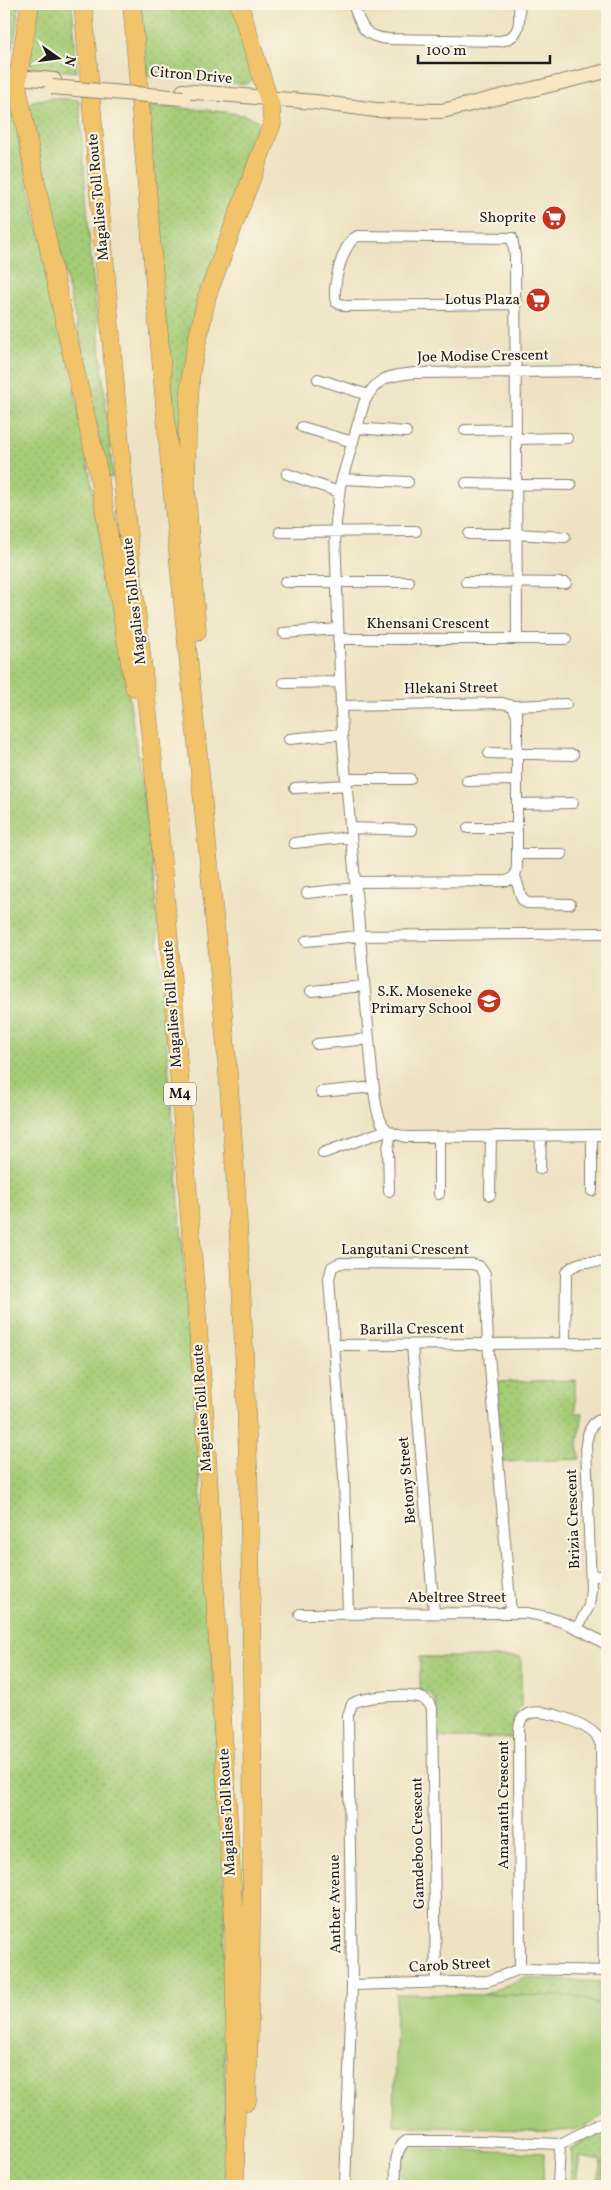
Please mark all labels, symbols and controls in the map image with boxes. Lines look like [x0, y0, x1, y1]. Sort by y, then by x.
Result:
north arrow [32, 32, 82, 82]
scale bar [418, 32, 551, 64]
text: 100 m [426, 41, 466, 62]
text: N [59, 54, 80, 68]
street label: Citron Drive [149, 62, 233, 90]
street label: Magalies Toll Route [83, 132, 115, 262]
supermarket icon: Shoprite [541, 205, 567, 231]
place label: Shoprite [479, 208, 536, 229]
supermarket icon: Lotus Plaza [525, 287, 551, 313]
place label: Lotus Plaza [445, 290, 520, 311]
street label: Joe Modise Crescent [417, 345, 549, 369]
street label: Magalies Toll Route [118, 536, 152, 666]
street label: Khensani Crescent [366, 614, 490, 635]
street label: Hlekani Street [404, 678, 498, 700]
street label: Magalies Toll Route [158, 940, 188, 1068]
place label: S.K. Moseneke Primary School [371, 982, 472, 1020]
school or university icon: S.K. Moseneke Primary School [476, 988, 502, 1014]
road number: M4 [164, 1082, 196, 1106]
street label: Langutani Crescent [341, 1240, 469, 1261]
street label: Barilla Crescent [359, 1319, 465, 1341]
street label: Magalies Toll Route [188, 1344, 218, 1472]
street label: Betony Street [394, 1435, 422, 1525]
street label: Brizia Crescent [562, 1469, 586, 1569]
street label: Abeltree Street [408, 1588, 506, 1609]
street label: Amaranth Crescent [494, 1741, 515, 1869]
street label: Magalies Toll Route [214, 1748, 242, 1876]
street label: Gamdeboo Crescent [407, 1777, 431, 1909]
street label: Anther Avenue [325, 1854, 347, 1954]
street label: Carob Street [409, 1953, 491, 1979]

